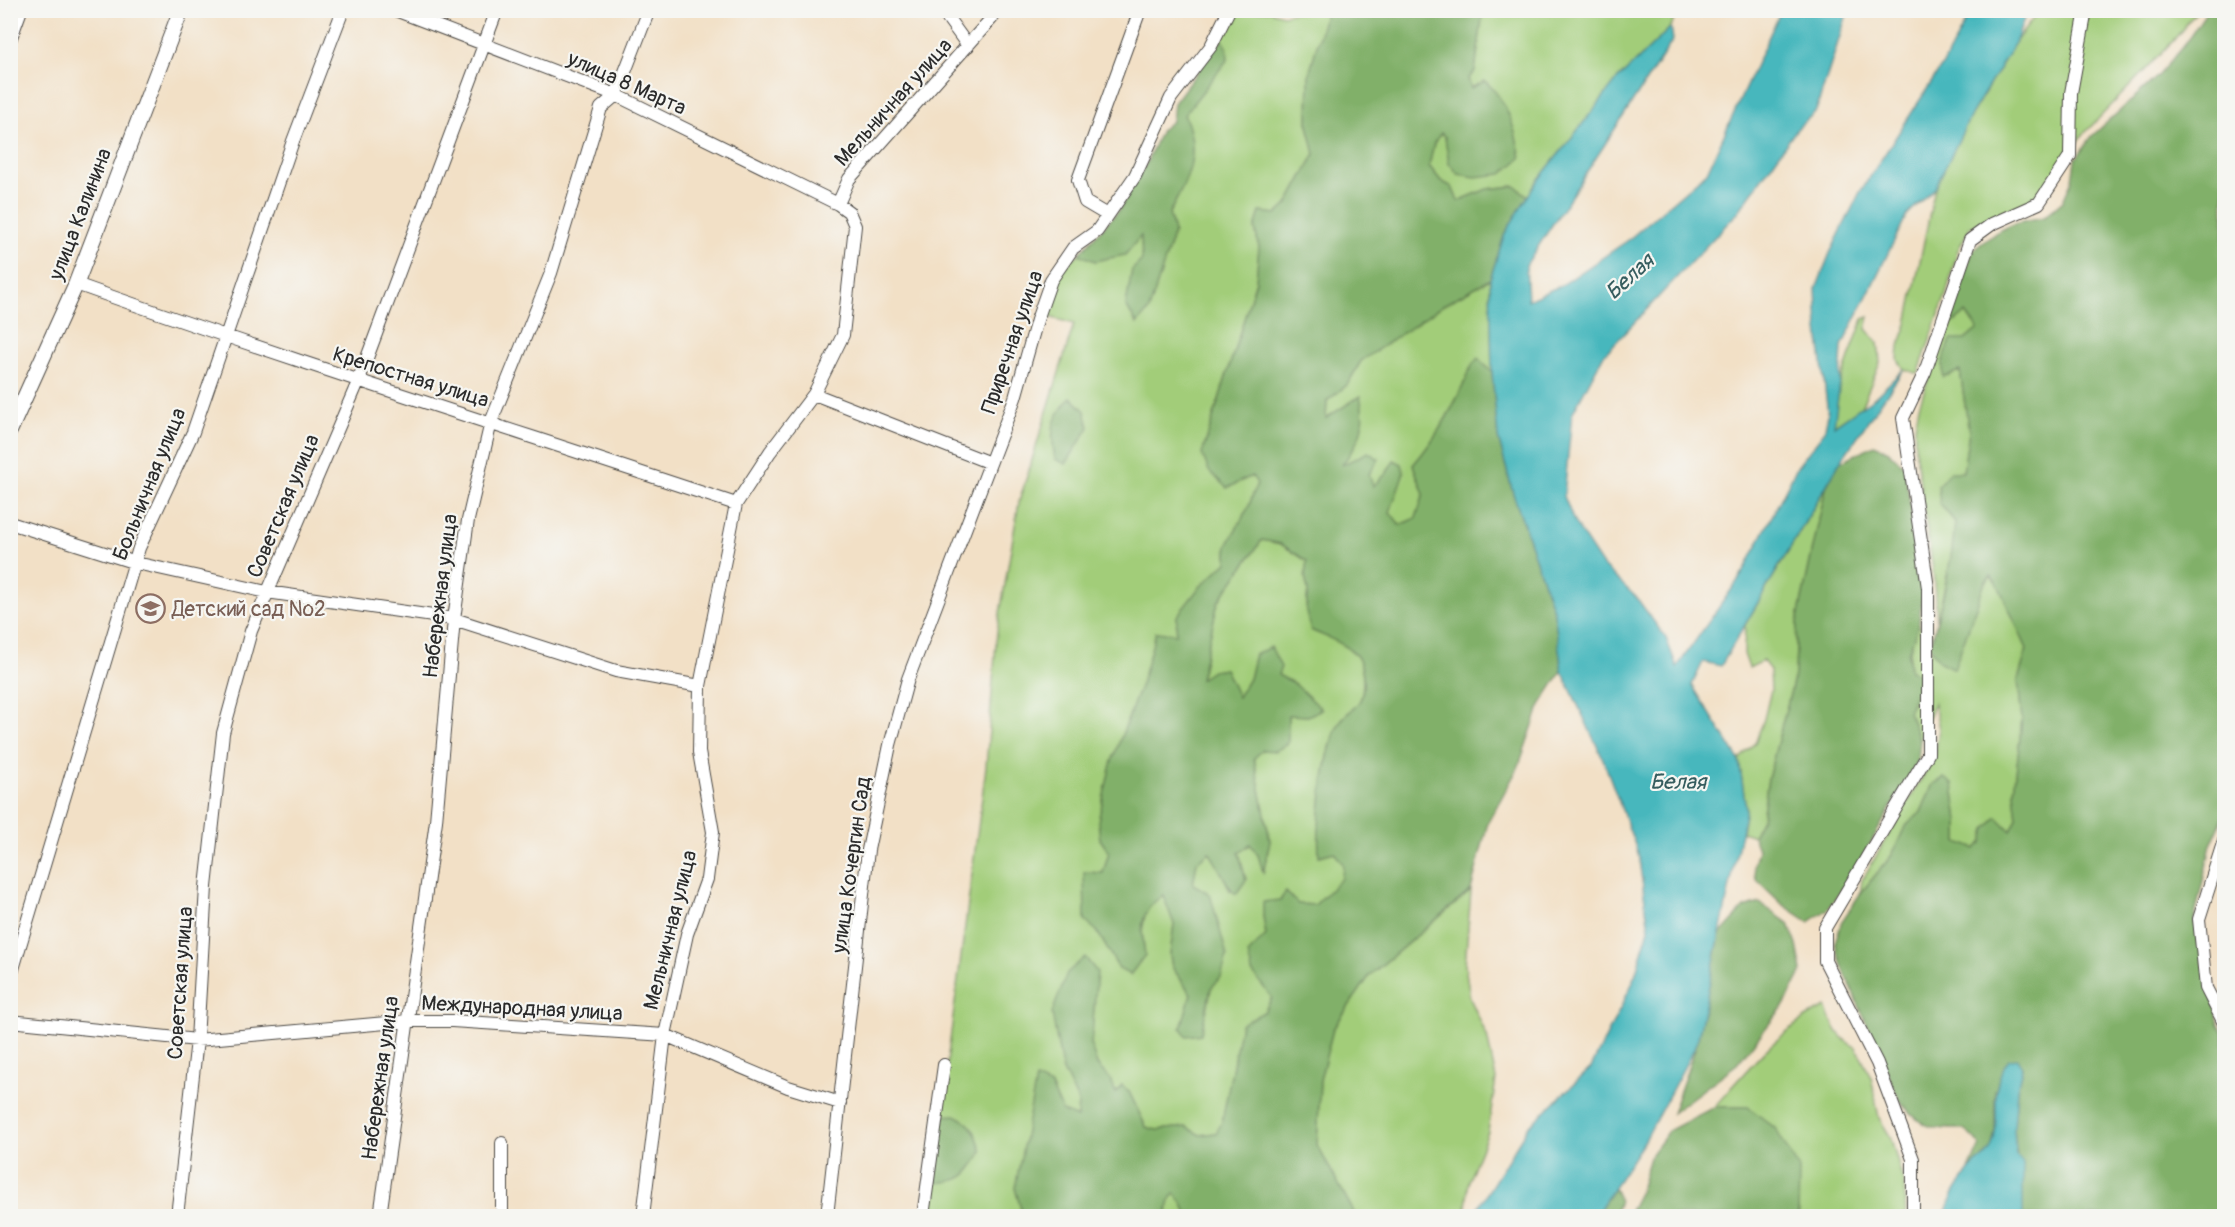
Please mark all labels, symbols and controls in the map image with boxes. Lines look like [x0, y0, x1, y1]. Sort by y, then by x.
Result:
street label: Мельничная улица [829, 33, 958, 172]
street label: улица 8 Марта [562, 45, 690, 122]
street label: улица Калинина [43, 144, 118, 285]
water label: Белая [1599, 246, 1662, 306]
street label: Приречная улица [975, 267, 1050, 417]
street label: Крепостная улица [329, 341, 492, 414]
street label: Больничная улица [107, 404, 192, 564]
street label: Советская улица [241, 430, 326, 582]
street label: Набережная улица [417, 512, 464, 680]
school or university icon: Детский сад №2 [135, 593, 167, 625]
place label: Детский сад №2 [171, 596, 326, 623]
water label: Белая [1650, 768, 1709, 796]
street label: улица Кочергин Сад [826, 775, 877, 956]
street label: Мельничная улица [638, 847, 703, 1013]
street label: Советская улица [162, 906, 199, 1061]
street label: Международная улица [421, 990, 623, 1027]
street label: Набережная улица [356, 994, 405, 1162]

